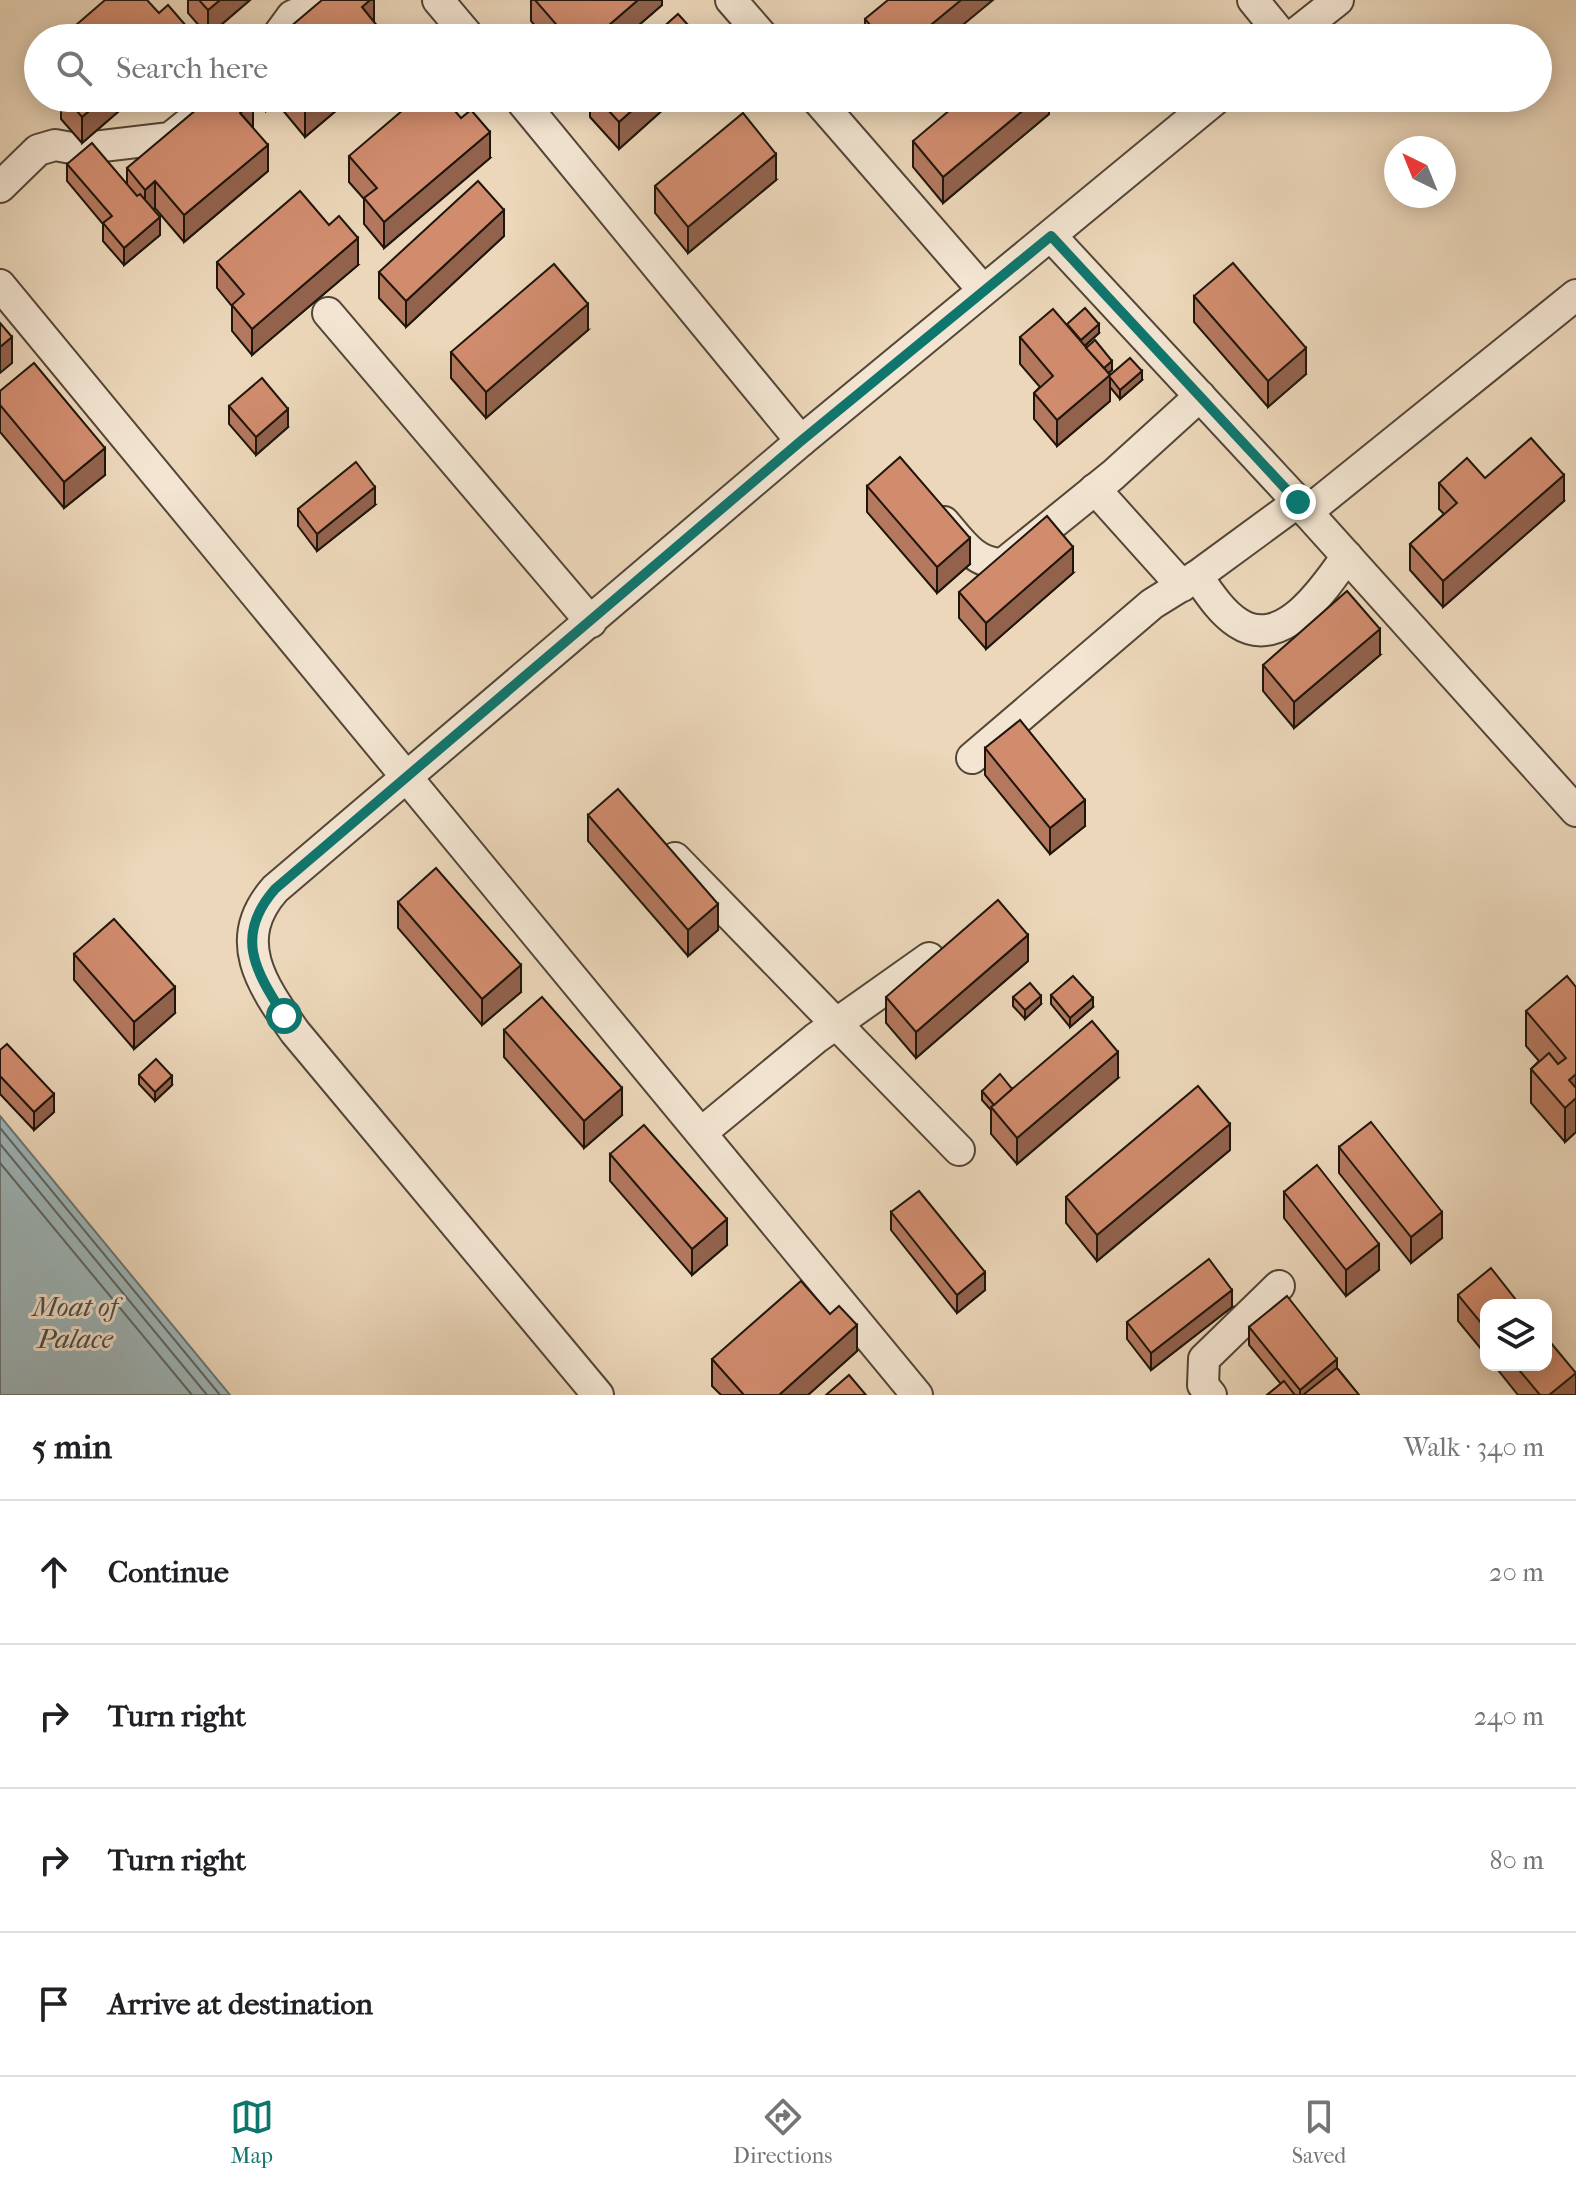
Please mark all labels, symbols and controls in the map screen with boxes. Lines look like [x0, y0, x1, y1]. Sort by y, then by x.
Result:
search box [24, 24, 1552, 112]
icon: search [52, 46, 96, 90]
text: Search here [116, 51, 268, 86]
north arrow [1384, 136, 1456, 208]
route end [1280, 484, 1316, 520]
route start [266, 998, 302, 1034]
water label: Moat of Palace [31, 1290, 123, 1355]
map controls [1480, 1299, 1552, 1371]
button: layers [1480, 1299, 1552, 1371]
text: 5 min [32, 1427, 112, 1467]
text: Walk · 340 m [1404, 1432, 1544, 1463]
icon: ahead [32, 1550, 76, 1594]
text: Continue [108, 1555, 229, 1590]
text: 20 m [1489, 1557, 1544, 1588]
icon: right [32, 1694, 76, 1738]
text: Turn right [108, 1699, 246, 1734]
text: 240 m [1474, 1701, 1544, 1732]
icon: right [32, 1838, 76, 1882]
text: Turn right [108, 1843, 246, 1878]
text: 80 m [1489, 1845, 1544, 1876]
icon: arrive [32, 1982, 76, 2026]
text: Arrive at destination [108, 1987, 373, 2022]
tab: Map [230, 2095, 274, 2169]
tab: Directions [733, 2095, 832, 2169]
tab: Saved [1292, 2095, 1346, 2169]

